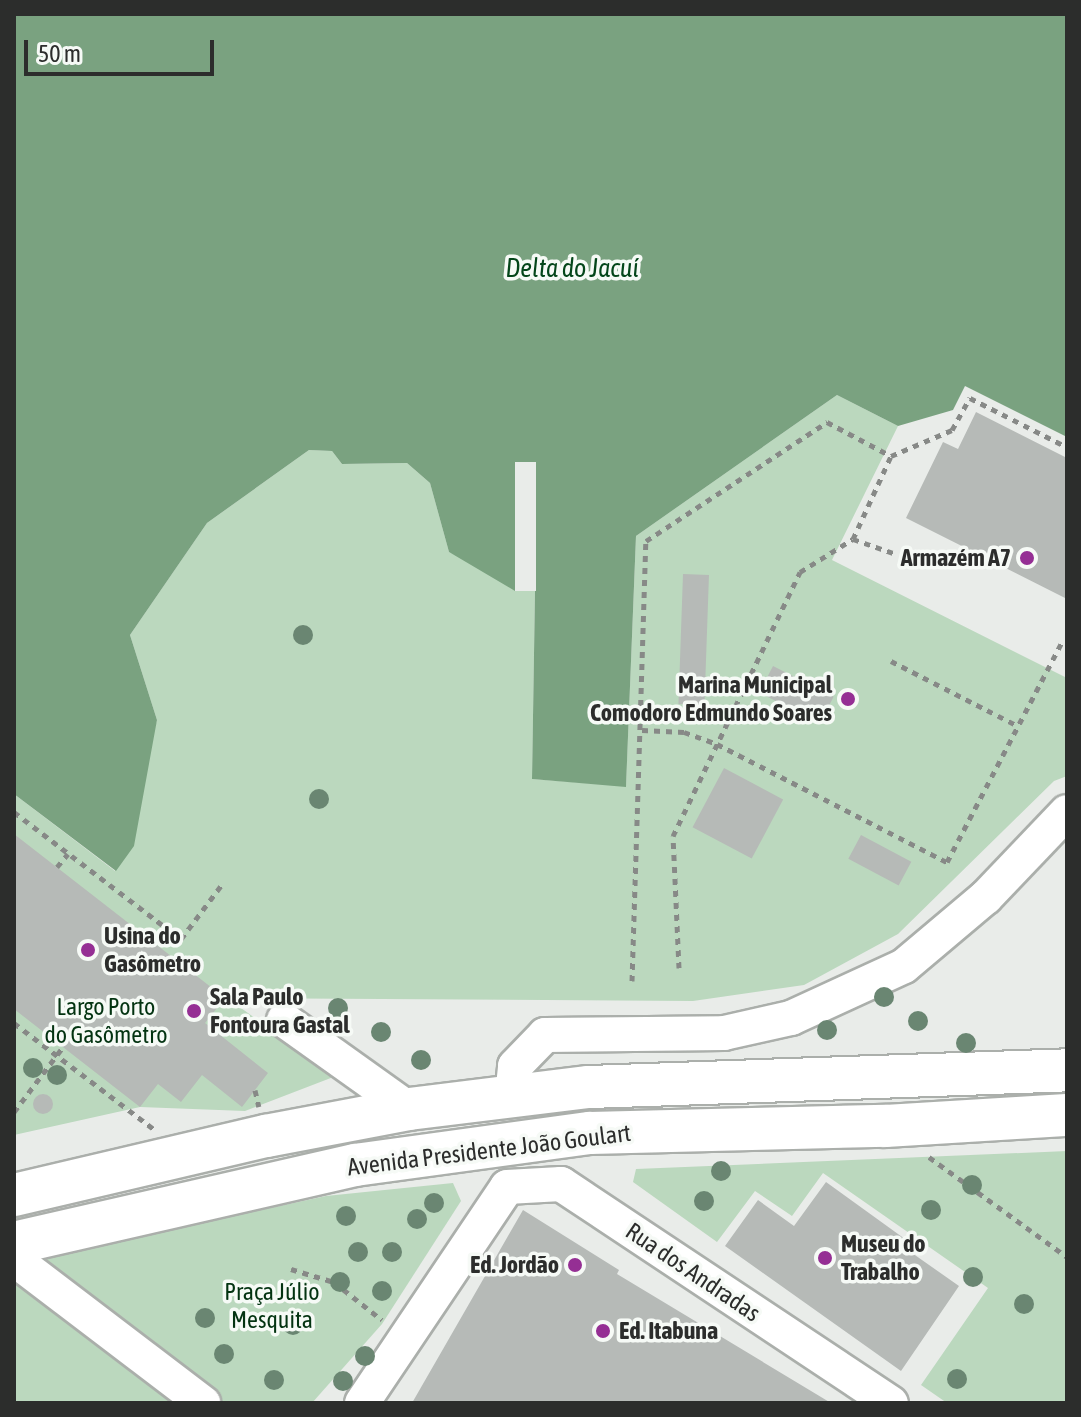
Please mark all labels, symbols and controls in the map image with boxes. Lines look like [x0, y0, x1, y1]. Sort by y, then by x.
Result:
scale bar [28, 24, 218, 74]
text: 50 m [38, 40, 81, 67]
water label: Delta do Jacuí [506, 253, 638, 285]
place label: Armazém A7 [901, 544, 1011, 572]
marker: Armazém A7 [1018, 549, 1036, 567]
place label: Marina Municipal Comodoro Edmundo Soares [590, 671, 832, 727]
marker: Marina Municipal Comodoro Edmundo Soares [839, 690, 857, 708]
place label: Usina do Gasômetro [104, 922, 201, 978]
marker: Usina do Gasômetro [79, 941, 97, 959]
place label: Sala Paulo Fontoura Gastal [210, 983, 349, 1039]
park label: Largo Porto do Gasômetro [44, 993, 168, 1049]
marker: Sala Paulo Fontoura Gastal [185, 1002, 203, 1020]
street label: Avenida Presidente João Goulart [346, 1118, 632, 1182]
street label: Rua dos Andradas [620, 1216, 766, 1328]
place label: Museu do Trabalho [841, 1230, 926, 1286]
marker: Museu do Trabalho [816, 1249, 834, 1267]
place label: Ed. Jordão [470, 1251, 559, 1279]
marker: Ed. Jordão [566, 1256, 584, 1274]
park label: Praça Júlio Mesquita [224, 1278, 320, 1334]
place label: Ed. Itabuna [619, 1317, 718, 1345]
marker: Ed. Itabuna [594, 1322, 612, 1340]

